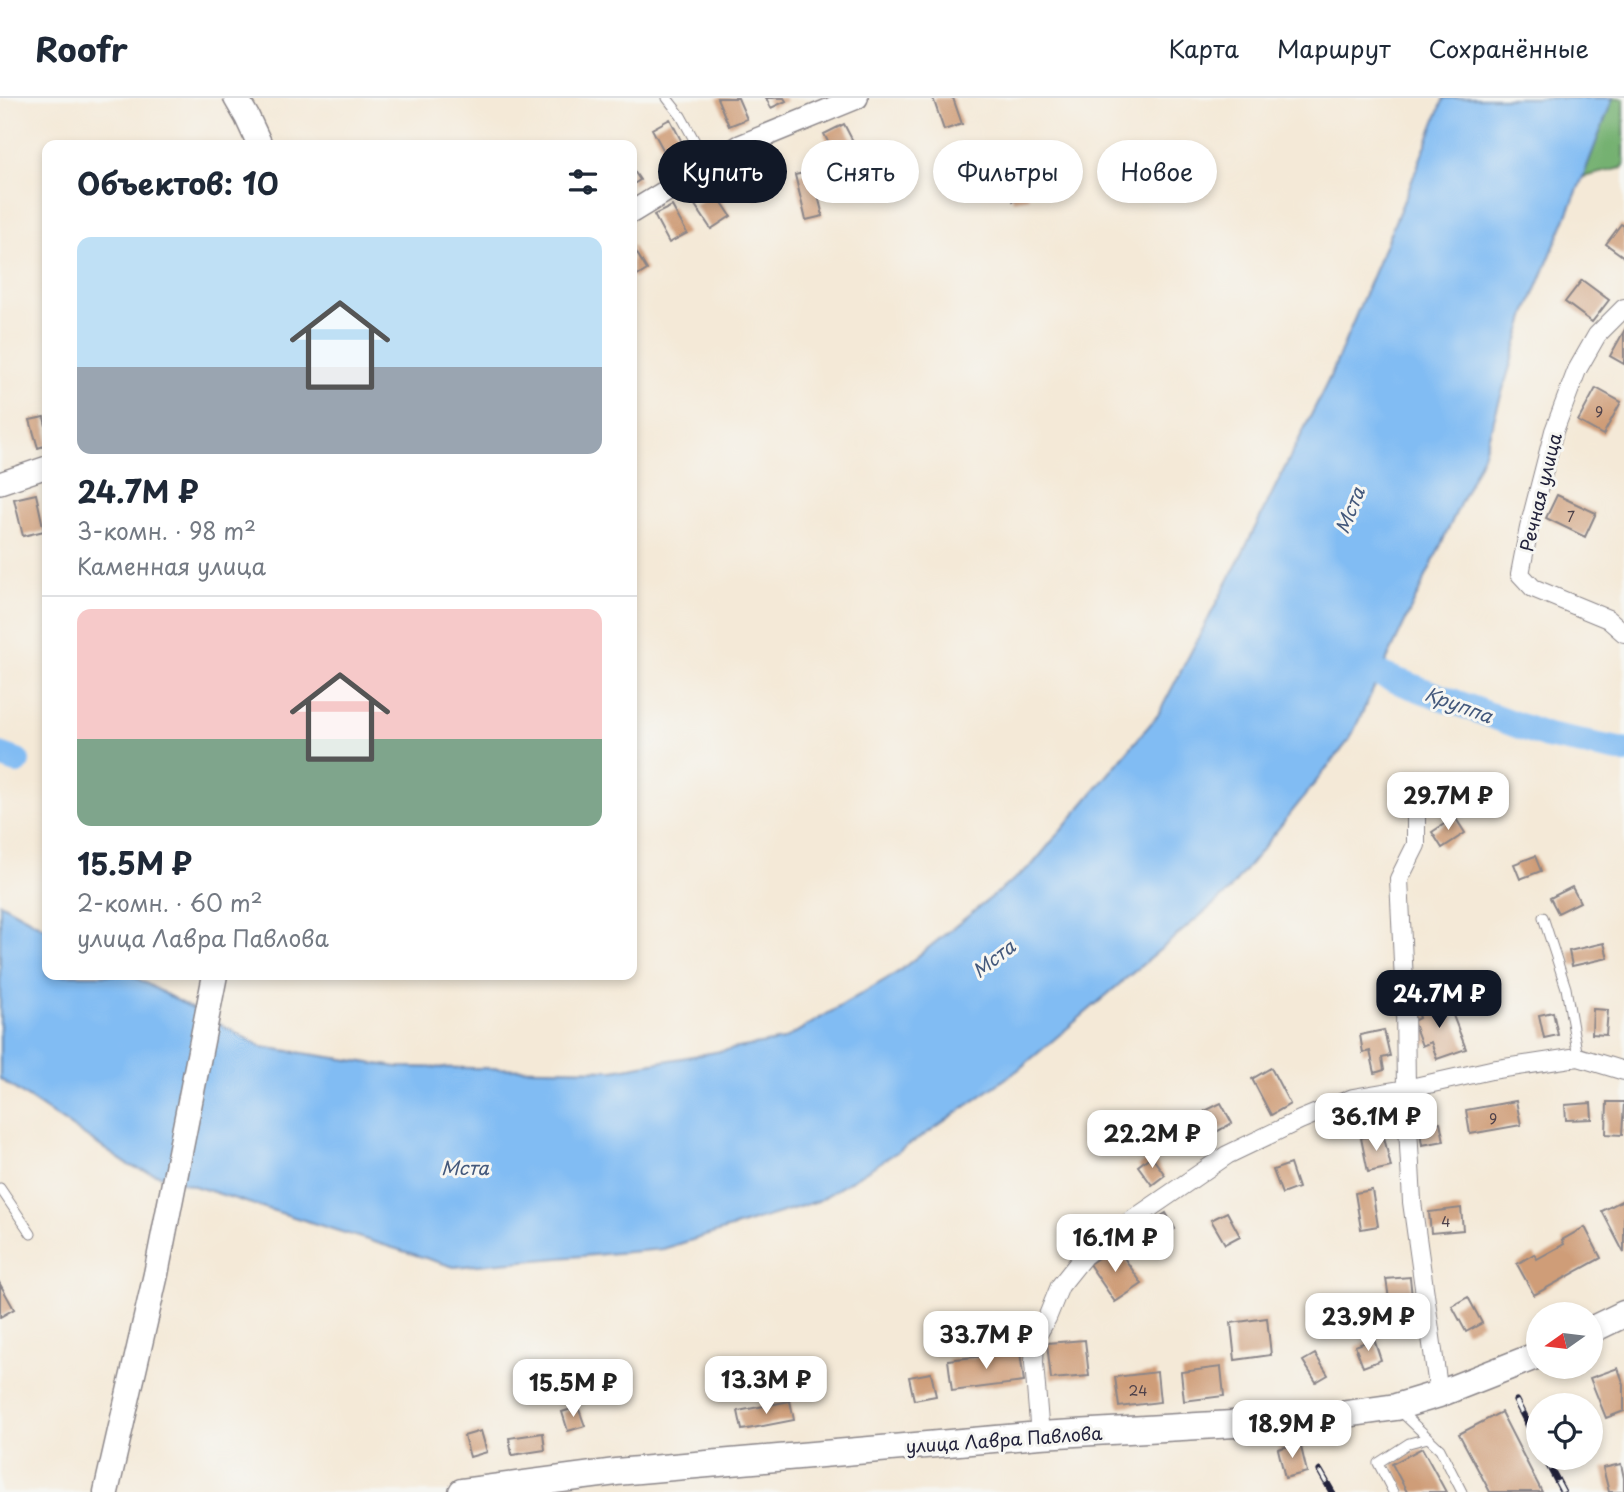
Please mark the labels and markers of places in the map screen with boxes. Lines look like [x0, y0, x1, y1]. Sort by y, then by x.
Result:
pin: 29.7M ₽ [1383, 772, 1513, 832]
pin: 24.7M ₽ [1374, 970, 1504, 1030]
pin: 36.1M ₽ [1311, 1094, 1441, 1153]
pin: 22.2M ₽ [1087, 1110, 1217, 1170]
pin: 16.1M ₽ [1050, 1214, 1180, 1274]
pin: 23.9M ₽ [1303, 1294, 1433, 1353]
pin: 33.7M ₽ [921, 1312, 1051, 1371]
pin: 13.3M ₽ [701, 1356, 831, 1416]
pin: 15.5M ₽ [508, 1360, 638, 1419]
pin: 18.9M ₽ [1227, 1400, 1357, 1460]

